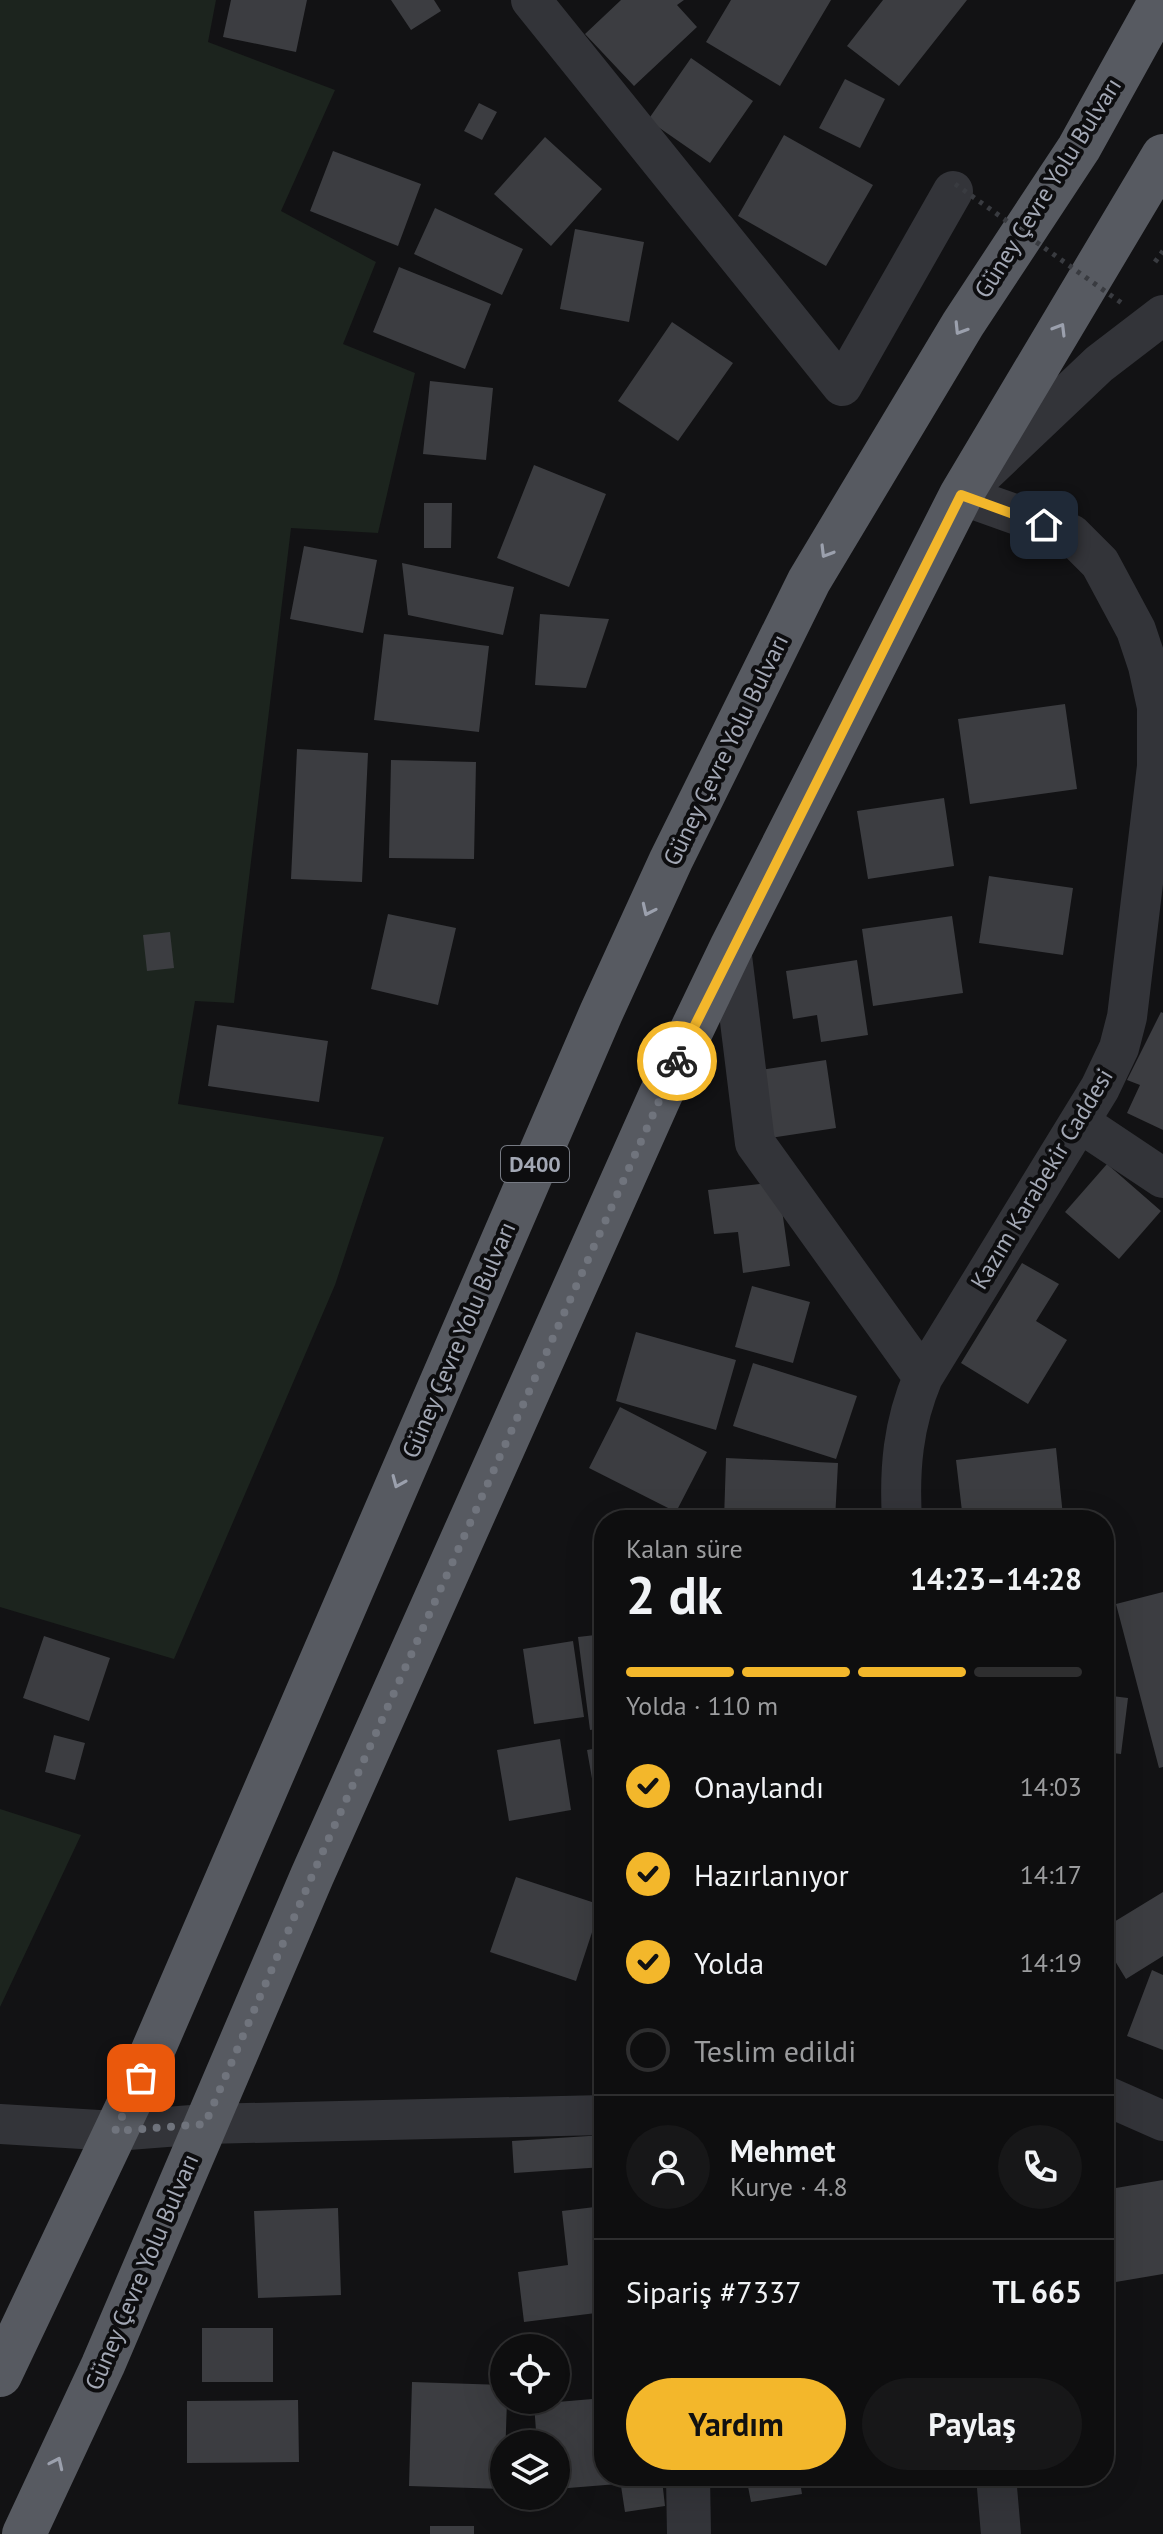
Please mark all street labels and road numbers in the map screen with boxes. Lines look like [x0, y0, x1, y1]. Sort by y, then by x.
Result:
street label: Güney Çevre Yolu Bulvarı [967, 72, 1128, 304]
street label: Güney Çevre Yolu Bulvarı [656, 629, 795, 871]
street label: Kazım Karabekir Caddesi [963, 1063, 1120, 1295]
road number: D400 [501, 1146, 569, 1182]
street label: Güney Çevre Yolu Bulvarı [395, 1217, 522, 1463]
street label: Güney Çevre Yolu Bulvarı [78, 2149, 205, 2395]

